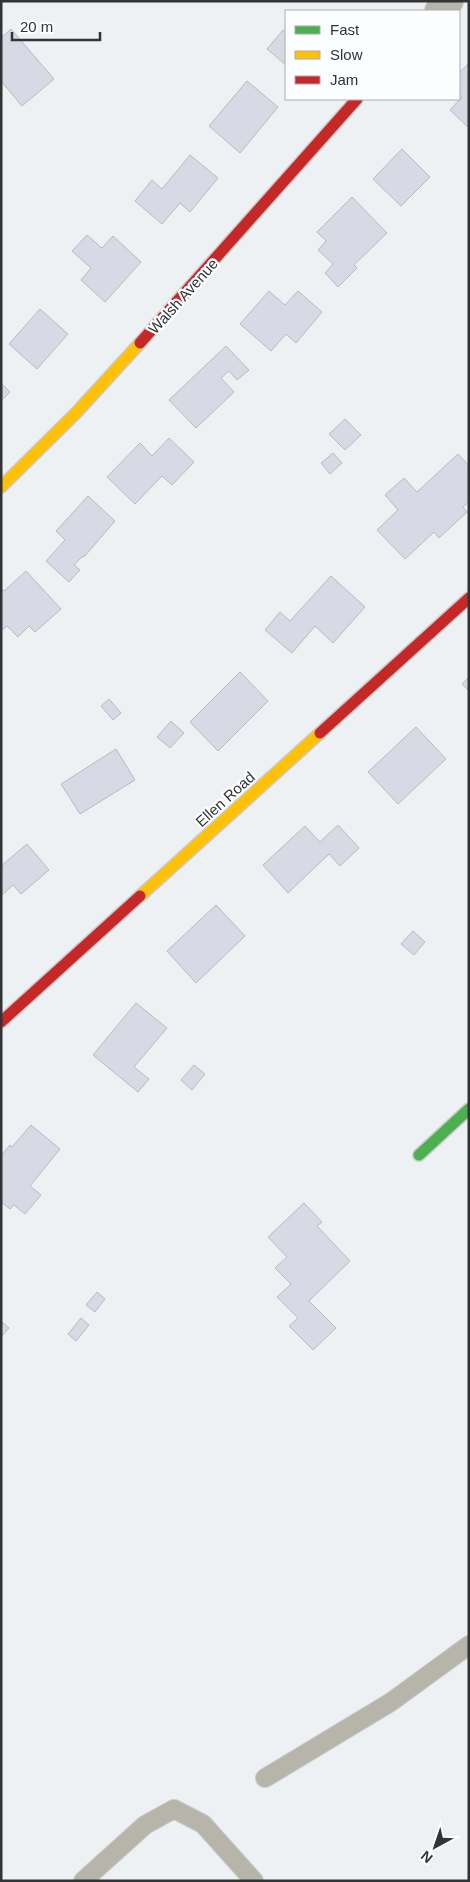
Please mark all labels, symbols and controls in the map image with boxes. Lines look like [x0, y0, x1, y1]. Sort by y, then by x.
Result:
scale bar [12, 10, 100, 42]
legend [285, 10, 460, 100]
text: 20 m [20, 18, 53, 35]
text: Fast [330, 21, 360, 38]
text: Slow [330, 46, 363, 63]
text: Jam [330, 71, 358, 88]
street label: Walsh Avenue [145, 255, 221, 337]
street label: Ellen Road [192, 768, 258, 830]
north arrow [410, 1822, 460, 1872]
text: N [418, 1848, 436, 1866]

